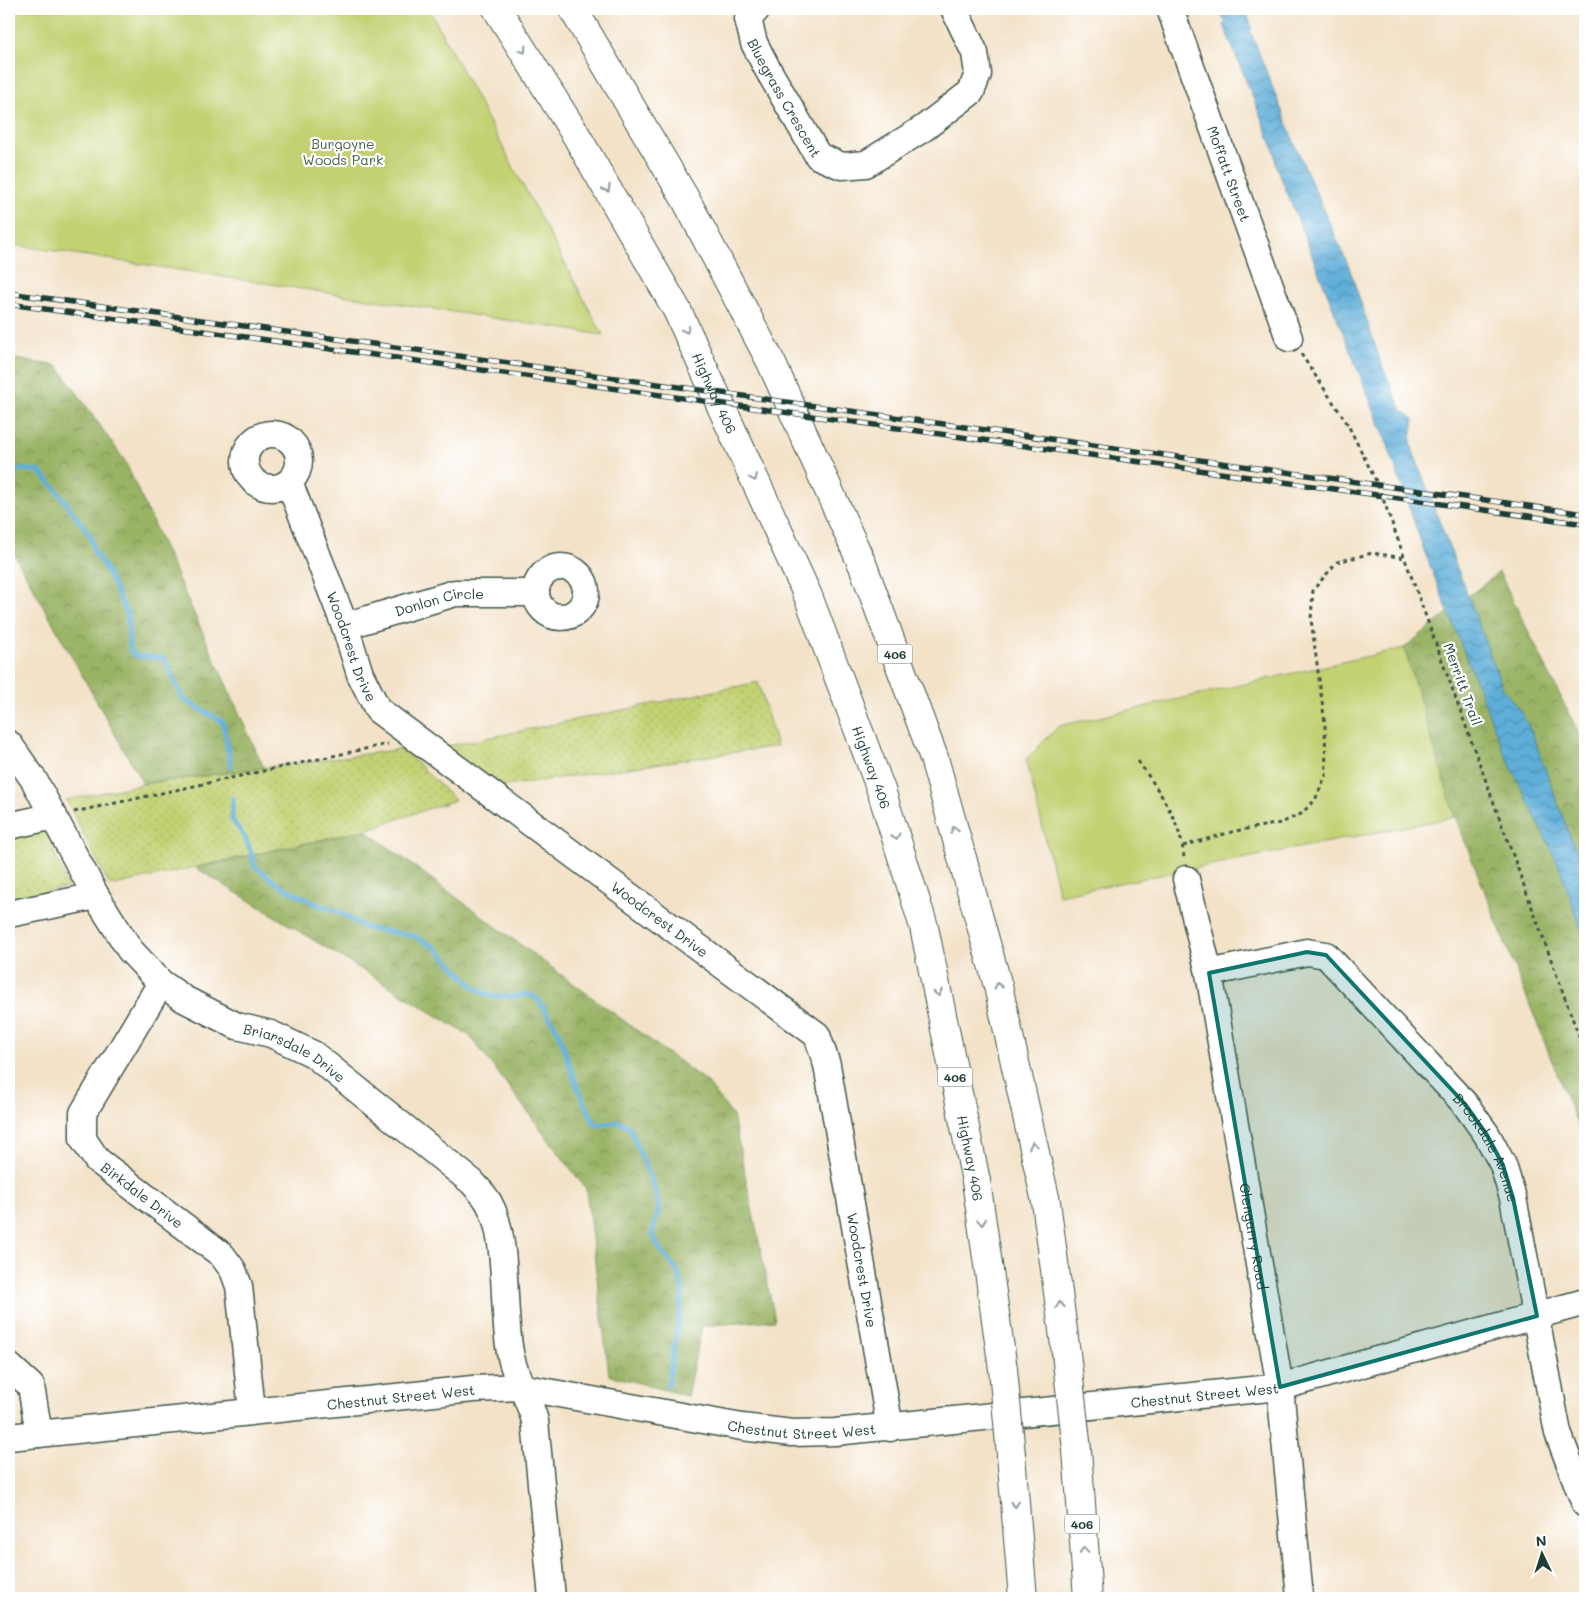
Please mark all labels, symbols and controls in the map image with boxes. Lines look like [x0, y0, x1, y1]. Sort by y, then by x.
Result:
street label: Bluegrass Crescent [744, 35, 826, 161]
one-way arrow [516, 45, 526, 54]
street label: Moffatt Street [1203, 123, 1256, 224]
park label: Burgoyne Woods Park [303, 134, 383, 169]
one-way arrow [601, 183, 611, 192]
one-way arrow [680, 325, 690, 334]
street label: Highway 406 [688, 349, 742, 436]
one-way arrow [748, 473, 758, 482]
street label: Donlon Circle [392, 583, 484, 620]
street label: Woodcrest Drive [323, 588, 382, 704]
street label: Merritt Trail [1439, 640, 1487, 728]
road number: 406 [878, 644, 912, 664]
street label: Highway 406 [848, 723, 896, 811]
one-way arrow [950, 826, 960, 835]
one-way arrow [890, 832, 900, 840]
street label: Woodcrest Drive [608, 877, 712, 961]
one-way arrow [993, 982, 1004, 991]
one-way arrow [932, 989, 942, 998]
street label: Briarsdale Drive [242, 1018, 350, 1086]
road number: 406 [938, 1068, 972, 1086]
street label: Brookdale Avenue [1450, 1088, 1523, 1204]
street label: Highway 406 [953, 1113, 988, 1202]
one-way arrow [1028, 1141, 1039, 1150]
street label: Birkdale Drive [97, 1157, 188, 1232]
street label: Glengarry Road [1236, 1182, 1273, 1291]
street label: Woodcrest Drive [843, 1211, 882, 1329]
one-way arrow [976, 1218, 987, 1226]
one-way arrow [1055, 1301, 1066, 1309]
street label: Chestnut Street West [1130, 1378, 1280, 1412]
street label: Chestnut Street West [326, 1379, 476, 1414]
street label: Chestnut Street West [726, 1415, 877, 1443]
one-way arrow [1010, 1500, 1021, 1508]
road number: 406 [1064, 1515, 1100, 1534]
north arrow [1516, 1530, 1566, 1580]
text: N [1535, 1531, 1547, 1550]
one-way arrow [1079, 1545, 1090, 1553]

